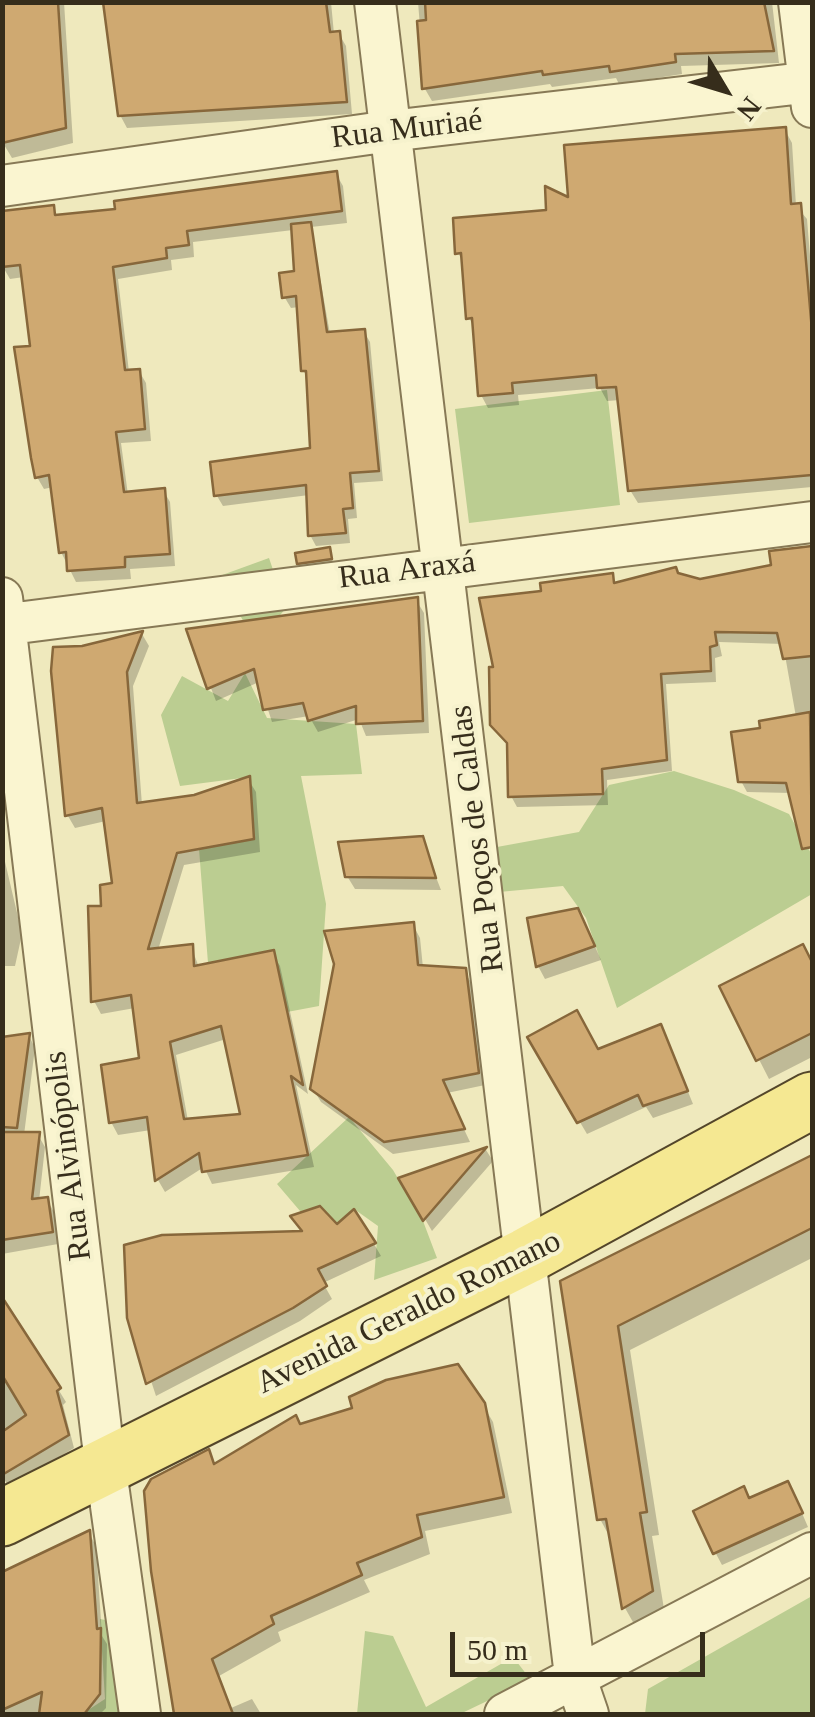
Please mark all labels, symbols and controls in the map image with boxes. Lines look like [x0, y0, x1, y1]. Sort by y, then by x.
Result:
north arrow [675, 40, 775, 140]
text: N [731, 91, 767, 126]
street label: Rua Muriaé [329, 102, 485, 158]
street label: Rua Araxá [336, 544, 478, 598]
street label: Rua Poços de Caldas [443, 703, 513, 975]
street label: Rua Alvinópolis [37, 1049, 101, 1263]
street label: Avenida Geraldo Romano [251, 1223, 567, 1403]
scale bar [455, 1612, 710, 1674]
text: 50 m [467, 1633, 528, 1666]

